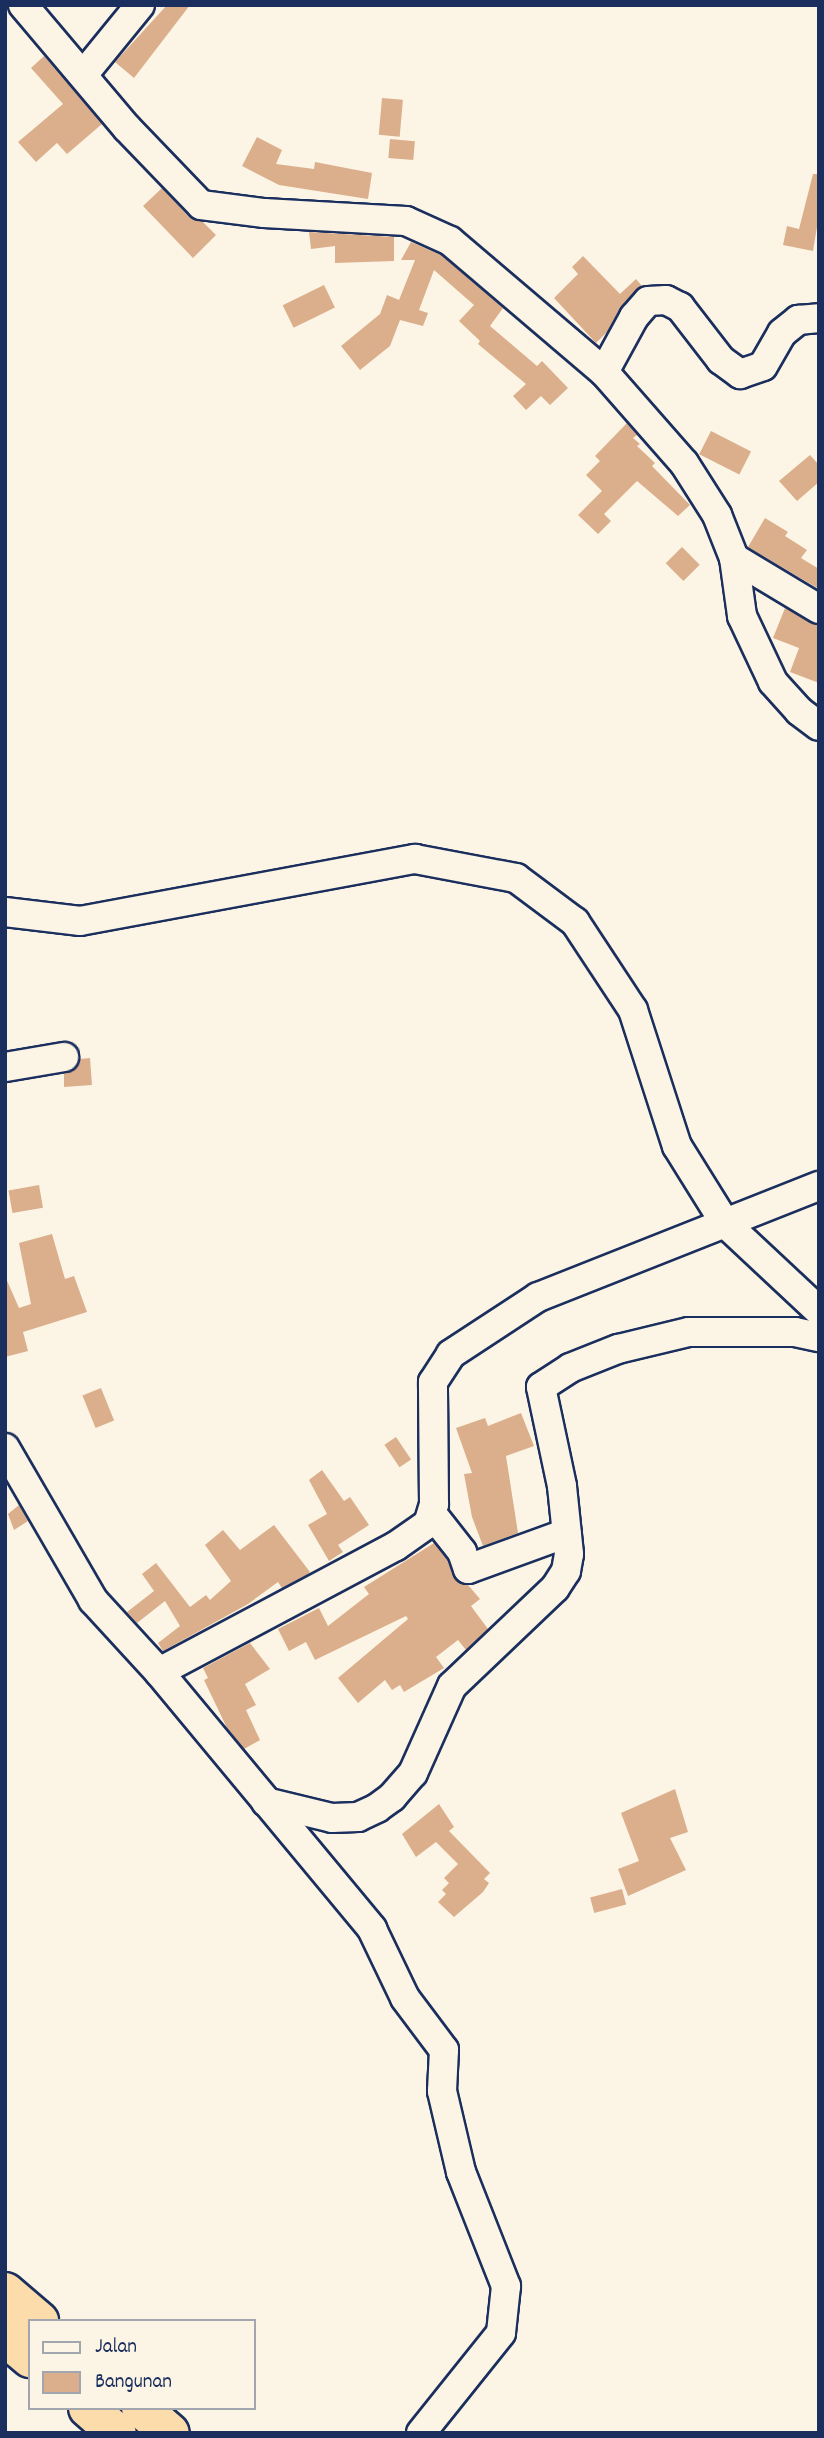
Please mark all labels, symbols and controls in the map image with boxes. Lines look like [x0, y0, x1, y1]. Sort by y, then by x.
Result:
legend [28, 2319, 256, 2410]
text: Jalan [95, 2333, 137, 2363]
text: Bangunan [95, 2368, 172, 2398]

